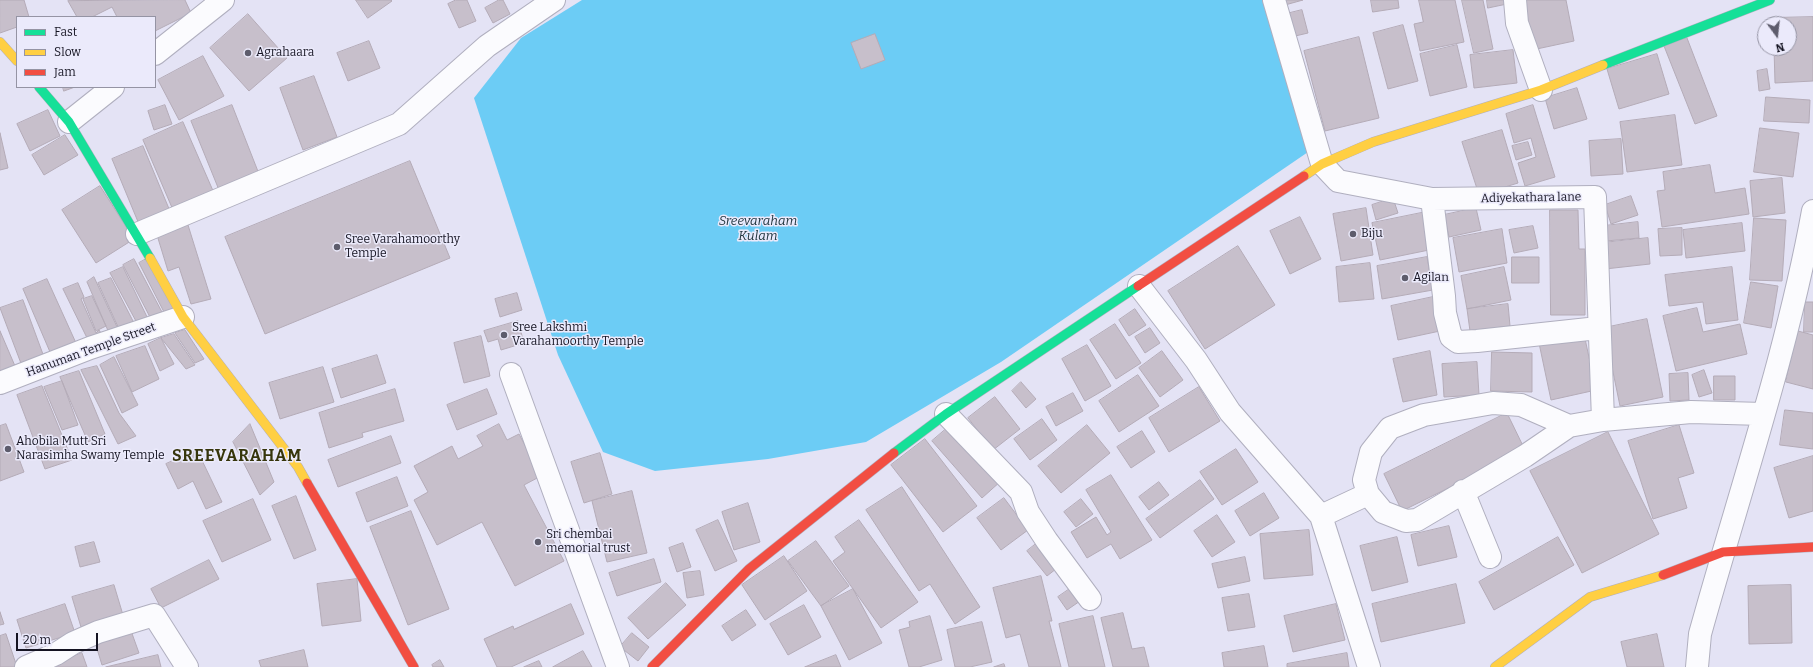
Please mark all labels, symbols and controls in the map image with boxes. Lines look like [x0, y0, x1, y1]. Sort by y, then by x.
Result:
legend [16, 16, 156, 88]
north arrow [1757, 16, 1797, 56]
text: Fast [54, 25, 77, 39]
text: N [1774, 40, 1786, 54]
text: Slow [54, 45, 81, 59]
place label: Agrahaara [256, 46, 314, 60]
marker: Agrahaara [243, 48, 253, 58]
text: Jam [54, 65, 76, 79]
street label: Adiyekathara lane [1481, 190, 1581, 206]
water label: Sreevaraham Kulam [719, 213, 797, 244]
place label: Biju [1361, 227, 1383, 241]
marker: Biju [1348, 229, 1358, 239]
place label: Sree Varahamoorthy Temple [345, 233, 460, 261]
marker: Sree Varahamoorthy Temple [332, 242, 342, 252]
place label: Agilan [1413, 271, 1449, 285]
marker: Agilan [1400, 273, 1410, 283]
street label: Hanuman Temple Street [24, 320, 158, 380]
place label: Sree Lakshmi Varahamoorthy Temple [512, 321, 644, 349]
marker: Sree Lakshmi Varahamoorthy Temple [499, 330, 509, 340]
place label: Ahobila Mutt Sri Narasimha Swamy Temple [16, 435, 165, 463]
marker: Ahobila Mutt Sri Narasimha Swamy Temple [3, 444, 13, 454]
district label: SREEVARAHAM [172, 447, 302, 467]
place label: Sri chembai memorial trust [546, 528, 630, 556]
marker: Sri chembai memorial trust [533, 537, 543, 547]
scale bar [18, 625, 100, 651]
text: 20 m [23, 633, 51, 647]

